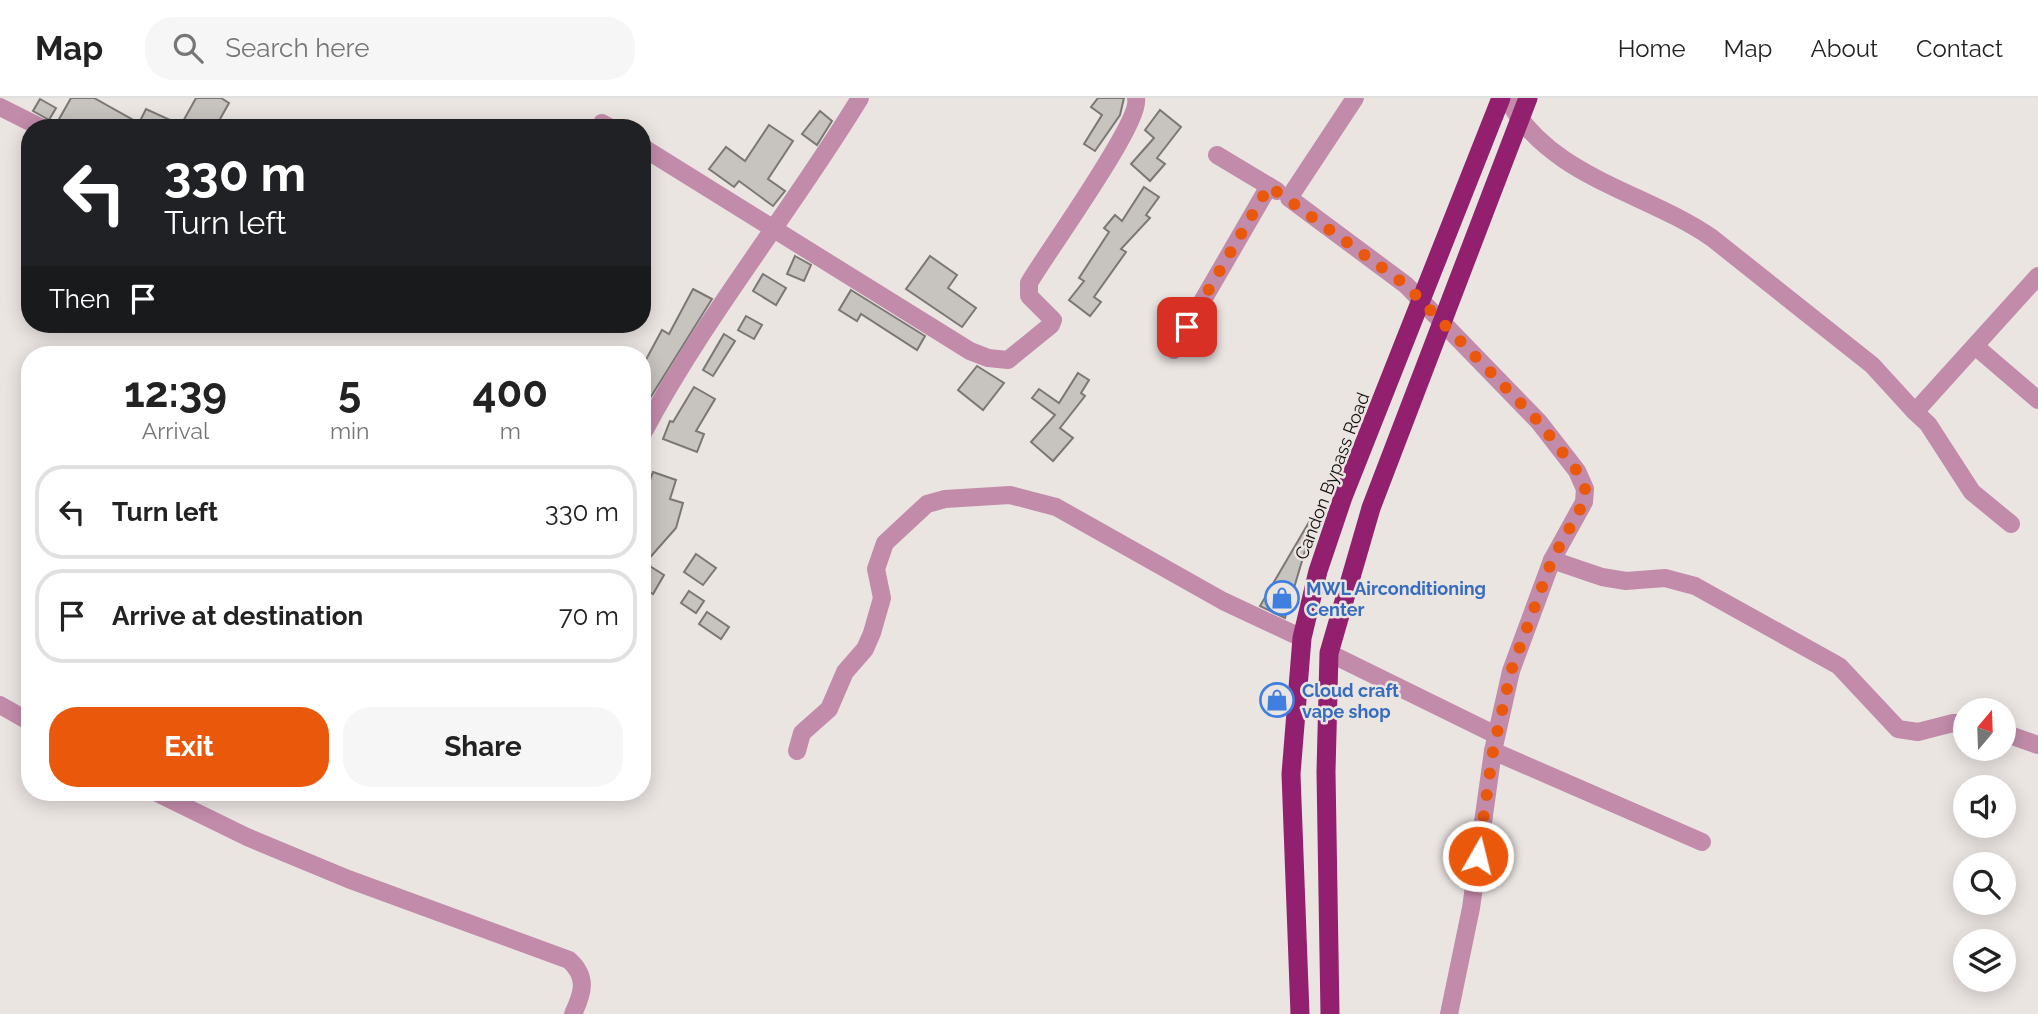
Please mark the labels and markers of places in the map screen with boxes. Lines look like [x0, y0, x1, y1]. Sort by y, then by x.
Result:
pin [1157, 297, 1217, 357]
place label: MWL Airconditioning Center [1306, 578, 1486, 620]
shop icon: MWL Airconditioning Center [1263, 579, 1301, 617]
place label: Cloud craft vape shop [1302, 680, 1399, 722]
shop icon: Cloud craft vape shop [1258, 681, 1296, 719]

